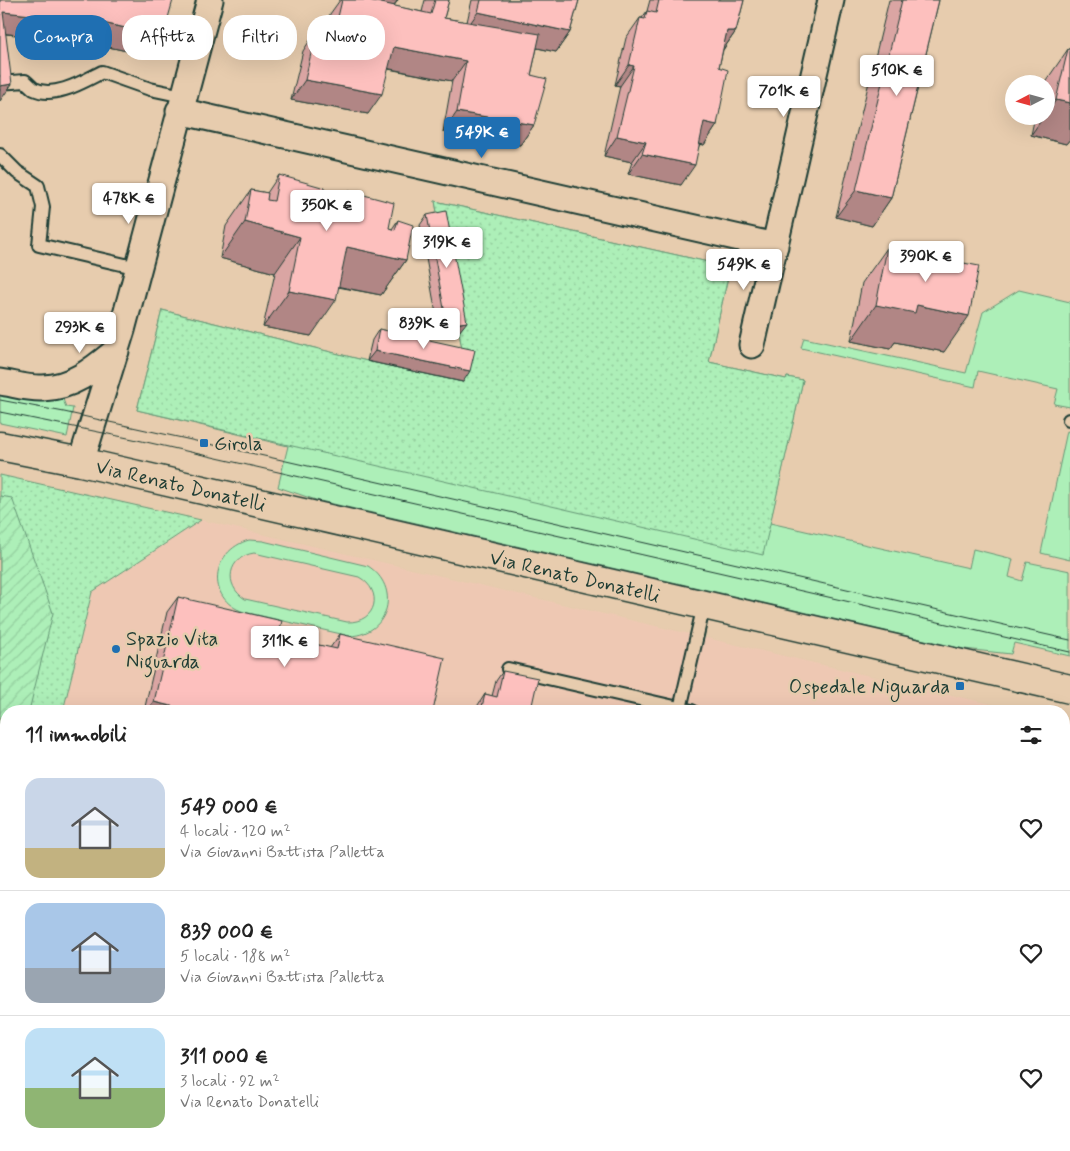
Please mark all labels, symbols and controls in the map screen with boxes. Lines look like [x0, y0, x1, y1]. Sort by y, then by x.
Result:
chip: Compra [15, 15, 112, 60]
chip: Affitta [122, 15, 213, 60]
chip: Filtri [223, 15, 297, 60]
chip: Nuovo [307, 15, 385, 60]
pin: 510K € [856, 54, 938, 97]
text: 510K € [871, 60, 923, 81]
north arrow [1005, 75, 1055, 125]
map controls [1005, 75, 1055, 125]
pin: 701K € [743, 76, 825, 118]
text: 701K € [758, 81, 810, 102]
pin: 549K € [441, 116, 523, 159]
text: 549K € [455, 122, 509, 143]
pin: 478K € [88, 182, 170, 225]
text: 478K € [103, 188, 155, 209]
pin: 350K € [286, 190, 368, 232]
text: 350K € [301, 195, 353, 216]
pin: 319K € [406, 226, 488, 269]
text: 319K € [423, 232, 471, 253]
pin: 390K € [885, 240, 967, 283]
text: 390K € [900, 246, 952, 267]
pin: 549K € [703, 248, 785, 291]
text: 549K € [717, 254, 771, 275]
pin: 839K € [383, 308, 465, 350]
pin: 293K € [39, 312, 121, 354]
text: 839K € [399, 313, 449, 334]
text: 293K € [55, 317, 105, 338]
place label: Girola [214, 431, 263, 458]
marker: Girola [198, 437, 210, 449]
street label: Via Renato Donatelli [93, 454, 268, 519]
street label: Via Renato Donatelli [487, 545, 662, 610]
place label: Spazio Vita Niguarda [126, 626, 218, 678]
pin: 311K € [244, 626, 326, 668]
text: 311K € [262, 631, 308, 652]
marker: Spazio Vita Niguarda [110, 643, 122, 655]
place label: Ospedale Niguarda [789, 674, 950, 702]
marker: Ospedale Niguarda [954, 680, 966, 692]
text: 11 immobili [25, 721, 127, 749]
icon: filters [1017, 721, 1045, 749]
text: 549 000 € [180, 793, 278, 821]
icon: home [65, 798, 125, 858]
icon: heart [1017, 814, 1045, 842]
text: 4 locali · 120 m² [180, 821, 291, 842]
text: Via Giovanni Battista Palletta [180, 842, 385, 863]
text: 839 000 € [180, 918, 273, 946]
icon: home [65, 923, 125, 983]
icon: heart [1017, 939, 1045, 967]
text: 5 locali · 188 m² [180, 946, 290, 967]
text: Via Giovanni Battista Palletta [180, 967, 385, 988]
text: 311 000 € [180, 1043, 268, 1071]
icon: home [65, 1048, 125, 1108]
icon: heart [1017, 1064, 1045, 1092]
text: 3 locali · 92 m² [180, 1071, 280, 1092]
text: Via Renato Donatelli [180, 1092, 319, 1113]

